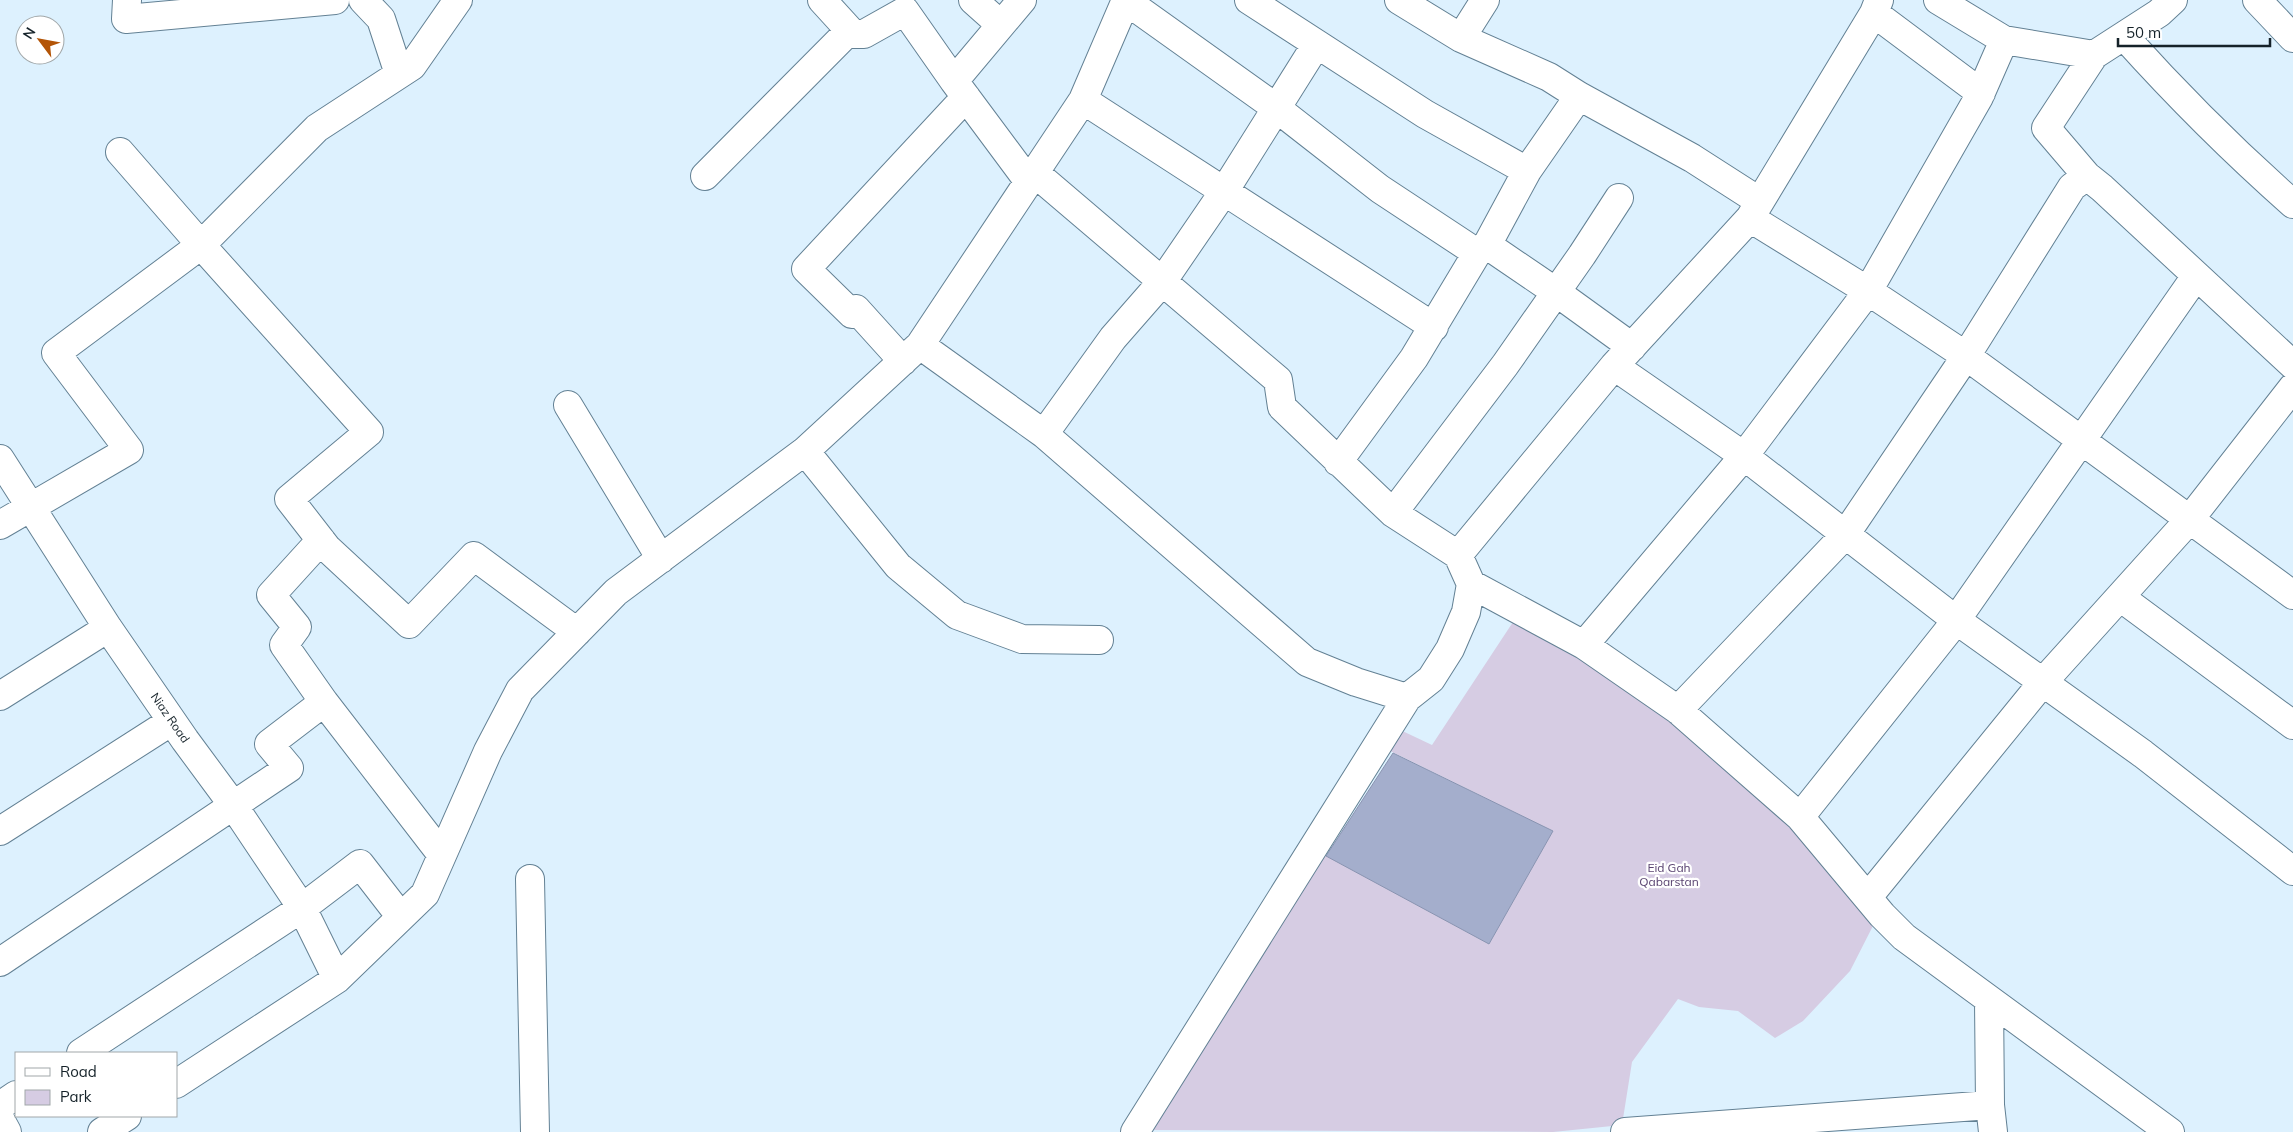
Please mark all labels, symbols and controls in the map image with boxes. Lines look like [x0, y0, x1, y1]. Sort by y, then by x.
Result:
north arrow [15, 15, 65, 65]
scale bar [2118, 15, 2270, 47]
text: 50 m [2126, 23, 2161, 42]
text: N [19, 24, 39, 42]
street label: Niaz Road [148, 690, 193, 746]
park label: Eid Gah Qabarstan [1639, 860, 1699, 889]
legend [15, 1052, 178, 1117]
text: Road [60, 1062, 97, 1081]
text: Park [60, 1087, 92, 1106]

